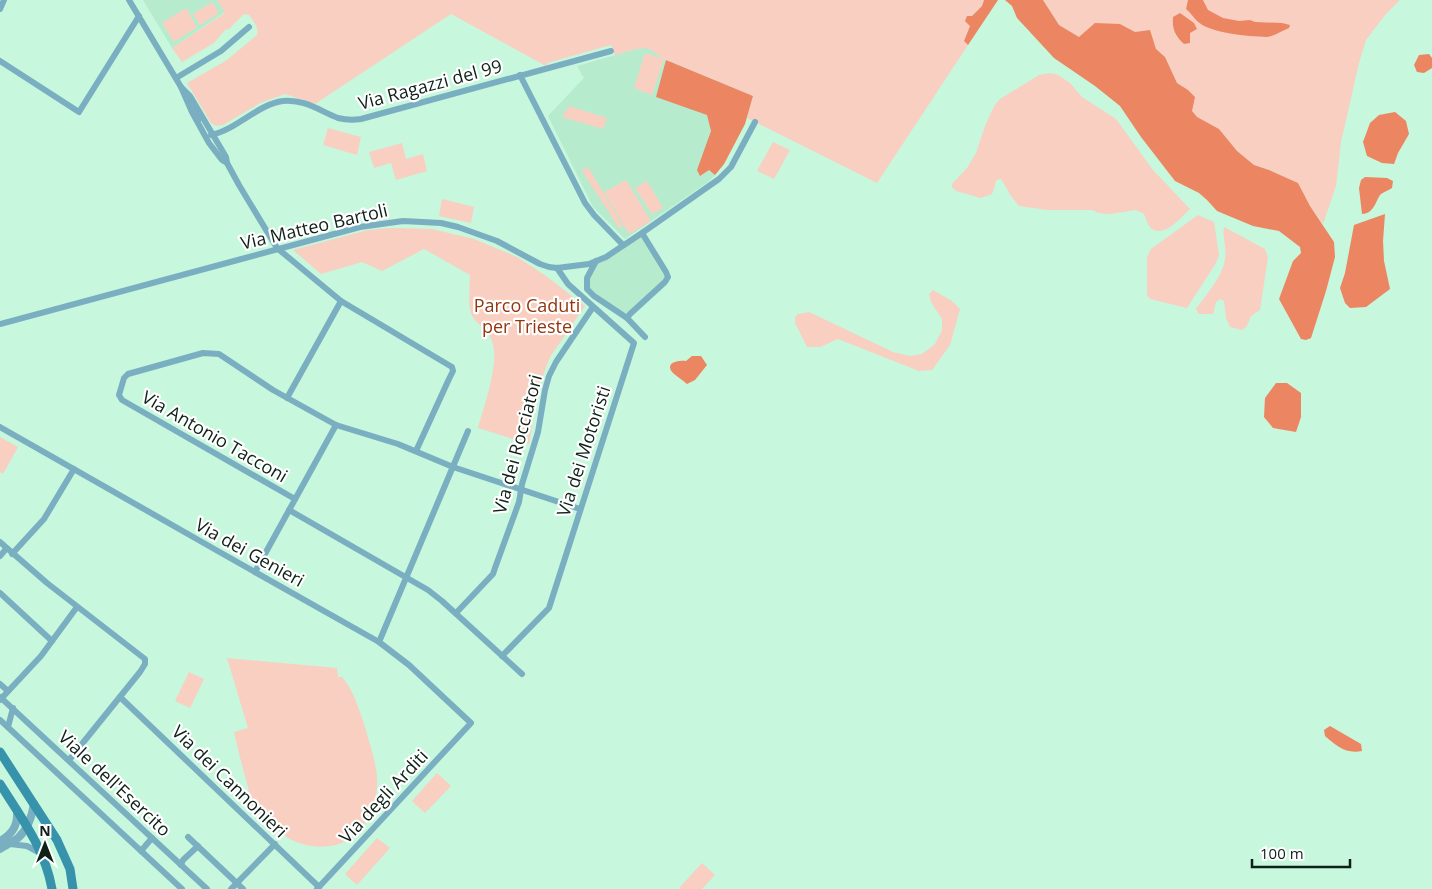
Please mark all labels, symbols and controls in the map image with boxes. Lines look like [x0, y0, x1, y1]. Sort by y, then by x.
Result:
street label: Via Ragazzi del 99 [355, 53, 505, 115]
street label: Via Matteo Bartoli [238, 197, 390, 255]
park label: Parco Caduti per Trieste [474, 293, 580, 338]
street label: Via dei Rocciatori [487, 372, 547, 516]
street label: Via dei Motoristi [551, 383, 615, 519]
street label: Via Antonio Tacconi [138, 385, 292, 487]
street label: Via dei Genieri [191, 512, 309, 592]
street label: Via dei Cannonieri [167, 720, 293, 842]
street label: Viale dell'Esercito [54, 725, 176, 841]
street label: Via degli Arditi [333, 744, 433, 848]
north arrow [20, 819, 70, 869]
text: N [39, 821, 51, 840]
scale bar [1252, 836, 1350, 868]
text: 100 m [1260, 843, 1304, 863]

